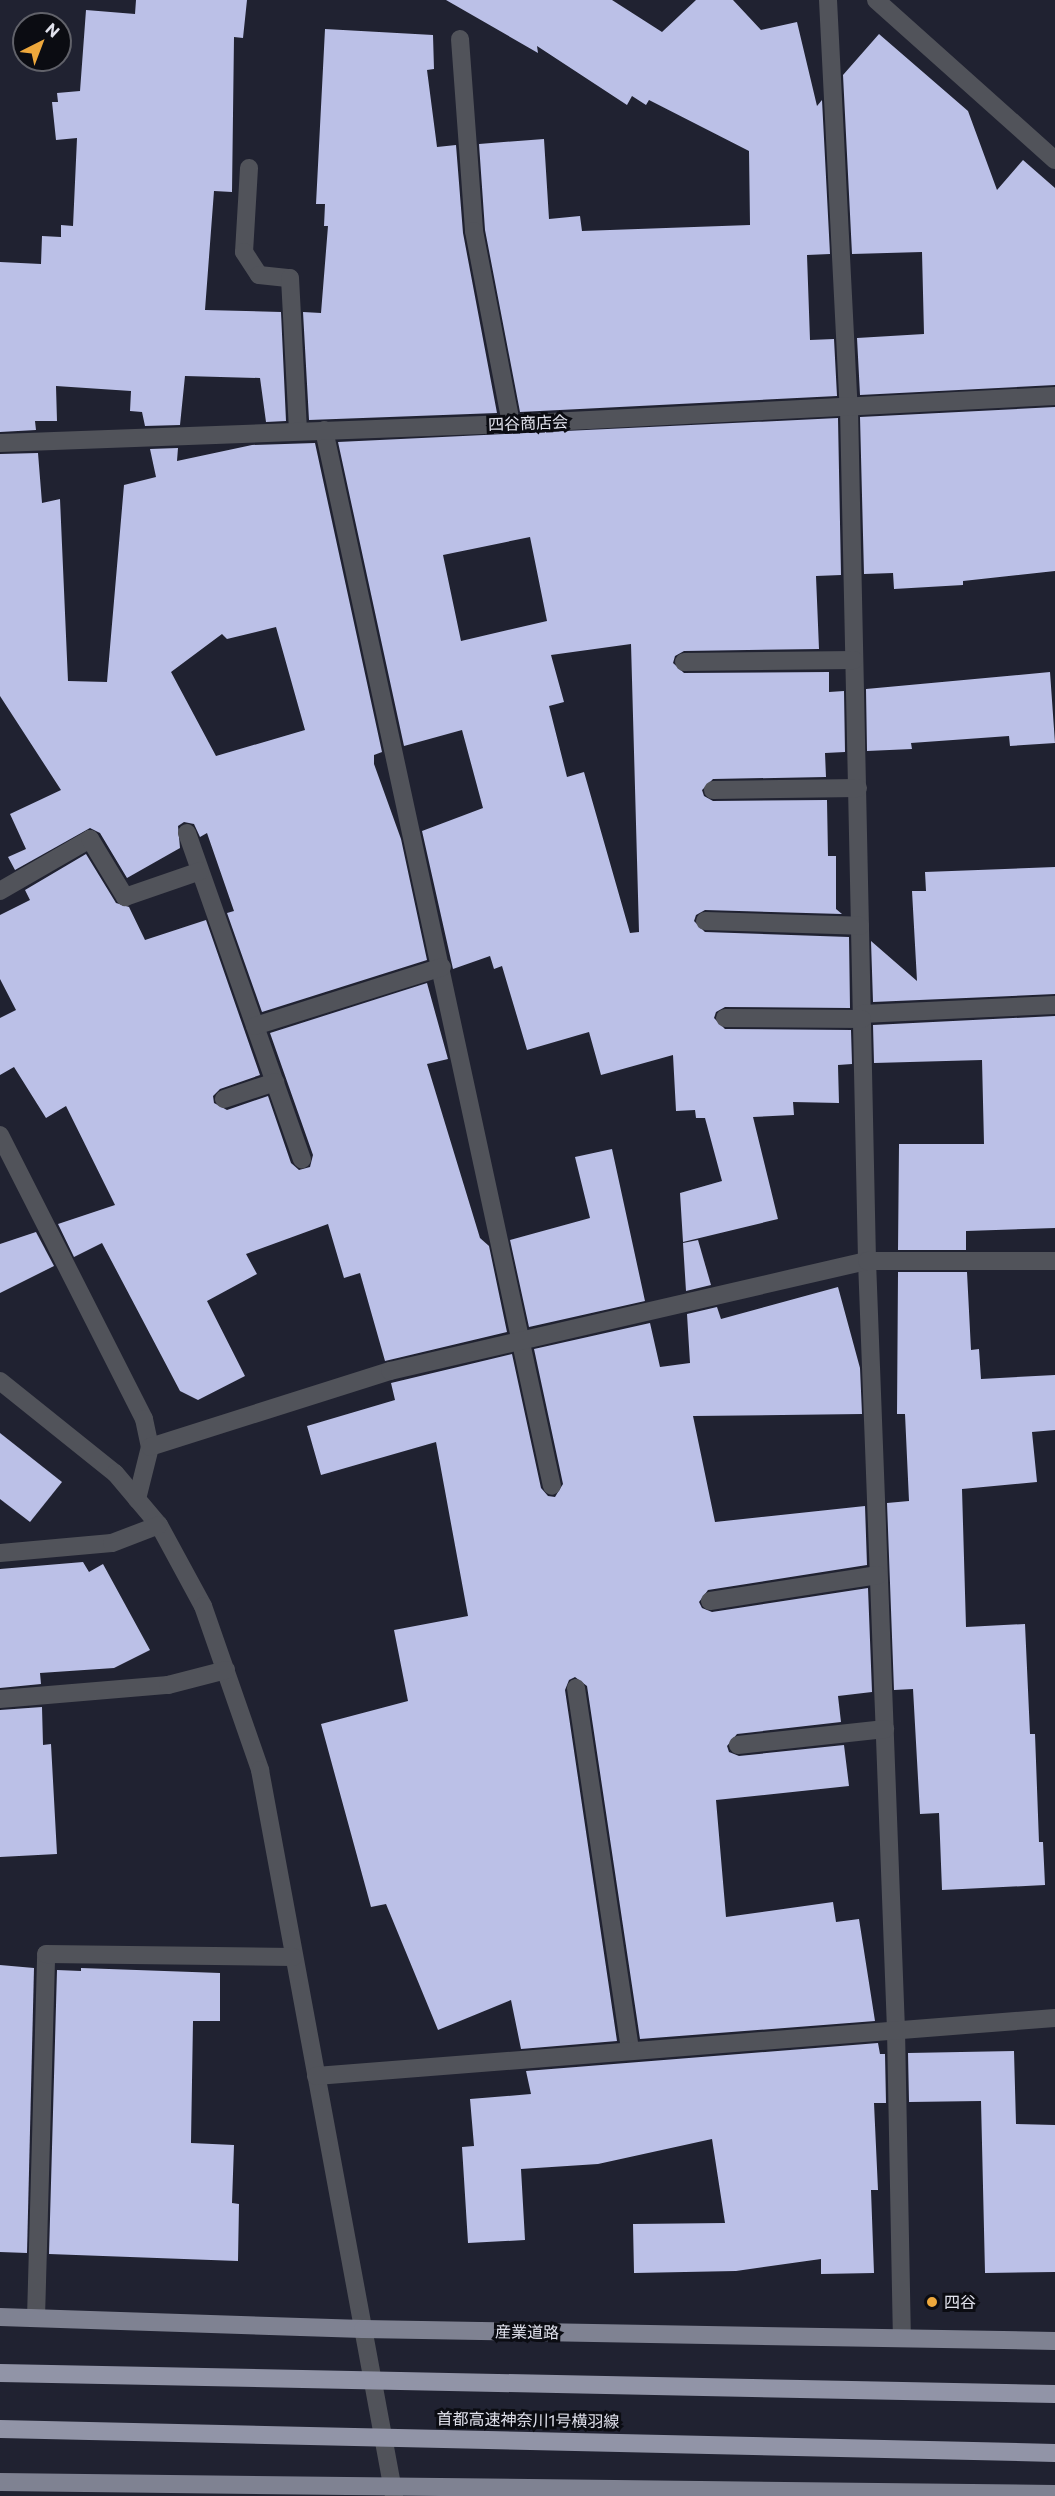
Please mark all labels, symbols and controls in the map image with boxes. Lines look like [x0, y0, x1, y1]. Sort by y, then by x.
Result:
north arrow [12, 12, 72, 72]
text: N [42, 19, 64, 41]
street label: 四谷商店会 [488, 412, 568, 434]
place label: 四谷 [944, 2292, 976, 2312]
marker: 四谷 [925, 2295, 939, 2309]
street label: 産業道路 [495, 2322, 559, 2342]
street label: 首都高速神奈川1号横羽線 [436, 2409, 620, 2431]

